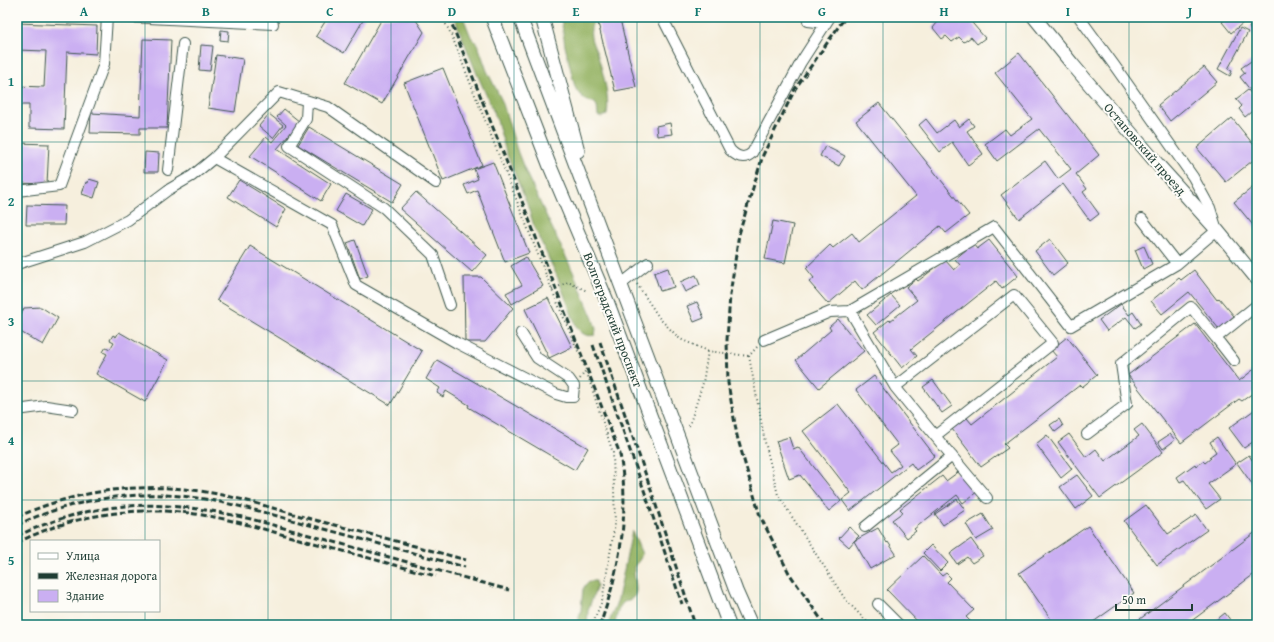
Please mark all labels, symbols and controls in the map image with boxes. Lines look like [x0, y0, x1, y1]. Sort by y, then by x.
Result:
text: A [80, 2, 89, 21]
text: B [202, 2, 210, 21]
text: C [326, 2, 334, 21]
text: D [448, 2, 456, 21]
text: E [573, 2, 580, 21]
text: F [695, 2, 702, 21]
text: G [818, 2, 826, 21]
text: H [939, 2, 949, 21]
text: I [1066, 2, 1070, 21]
text: J [1186, 2, 1193, 21]
text: 1 [8, 72, 14, 91]
street label: Остаповский проезд [1099, 99, 1191, 199]
text: 2 [8, 192, 15, 211]
street label: Волгоградский проспект [578, 250, 648, 391]
text: 3 [8, 312, 14, 331]
text: 4 [8, 431, 15, 450]
legend [30, 540, 160, 612]
text: Улица [66, 547, 100, 564]
text: 5 [8, 551, 15, 570]
text: Железная дорога [65, 567, 157, 584]
scale bar [1116, 586, 1192, 612]
text: Здание [66, 587, 105, 604]
text: 50 m [1122, 591, 1146, 608]

